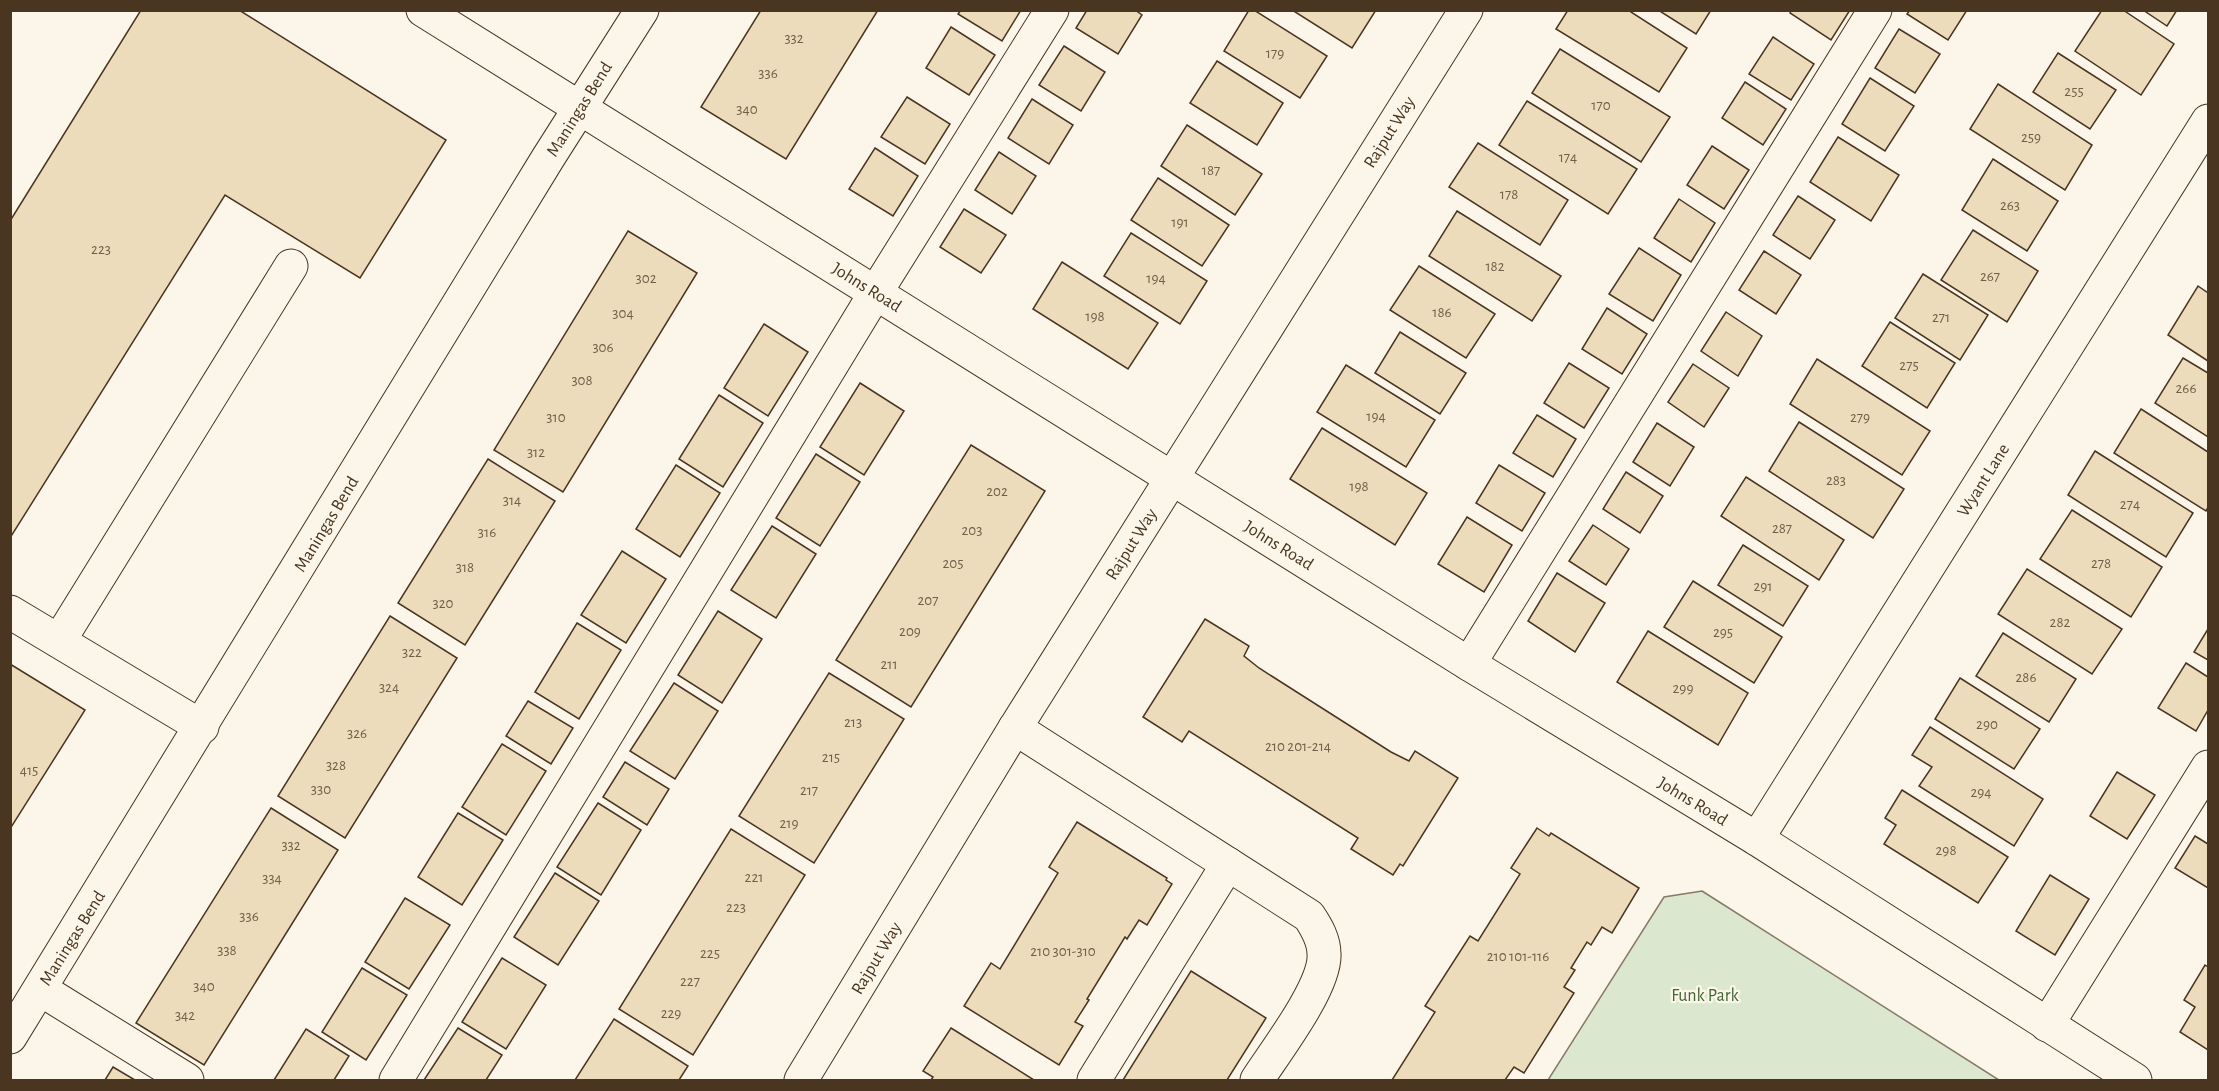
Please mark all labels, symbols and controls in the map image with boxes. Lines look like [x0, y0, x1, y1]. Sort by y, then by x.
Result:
house number: 332 [784, 31, 804, 46]
house number: 179 [1266, 46, 1284, 61]
street label: Maningas Bend [544, 59, 616, 160]
house number: 336 [758, 66, 778, 81]
house number: 255 [2064, 84, 2084, 99]
street label: Rajput Way [1361, 93, 1419, 171]
house number: 170 [1591, 98, 1611, 113]
house number: 340 [736, 102, 758, 117]
house number: 259 [2021, 130, 2041, 145]
house number: 174 [1559, 150, 1577, 165]
house number: 187 [1202, 163, 1220, 178]
house number: 178 [1500, 187, 1518, 202]
house number: 263 [2000, 198, 2020, 213]
house number: 191 [1171, 215, 1189, 230]
house number: 223 [91, 242, 111, 257]
house number: 182 [1485, 259, 1505, 274]
street label: Johns Road [829, 260, 904, 316]
house number: 267 [1980, 269, 2000, 284]
house number: 302 [636, 271, 657, 286]
house number: 194 [1146, 271, 1166, 286]
house number: 186 [1432, 305, 1452, 320]
house number: 304 [612, 306, 634, 321]
house number: 198 [1085, 309, 1105, 324]
house number: 271 [1932, 310, 1950, 325]
house number: 306 [592, 340, 614, 355]
house number: 275 [1899, 358, 1919, 373]
house number: 308 [571, 373, 593, 388]
house number: 266 [2176, 381, 2196, 396]
house number: 194 [1366, 409, 1386, 424]
house number: 310 [546, 410, 566, 425]
house number: 279 [1850, 410, 1870, 425]
street label: Wyant Lane [1954, 441, 2013, 520]
house number: 312 [527, 445, 545, 460]
house number: 283 [1826, 473, 1846, 488]
street label: Maningas Bend [291, 474, 362, 575]
house number: 198 [1349, 479, 1369, 494]
house number: 202 [986, 484, 1008, 499]
house number: 314 [503, 493, 521, 508]
house number: 274 [2120, 497, 2140, 512]
street label: Rajput Way [1103, 505, 1161, 583]
street label: Johns Road [1241, 518, 1316, 574]
house number: 287 [1772, 521, 1792, 536]
house number: 203 [962, 523, 982, 538]
house number: 316 [478, 525, 496, 540]
house number: 205 [942, 556, 964, 571]
house number: 278 [2091, 556, 2111, 571]
house number: 318 [456, 560, 474, 575]
house number: 291 [1753, 579, 1773, 594]
house number: 207 [917, 593, 939, 608]
house number: 320 [433, 596, 454, 611]
house number: 282 [2050, 615, 2071, 630]
house number: 209 [899, 624, 921, 639]
house number: 295 [1713, 625, 1733, 640]
house number: 322 [402, 645, 422, 660]
house number: 211 [880, 657, 898, 672]
house number: 286 [2016, 670, 2037, 685]
house number: 324 [379, 680, 399, 695]
house number: 299 [1673, 681, 1693, 696]
house number: 213 [844, 715, 862, 730]
house number: 290 [1976, 717, 1998, 732]
house number: 326 [347, 726, 367, 741]
house number: 210 201-214 [1265, 739, 1331, 754]
house number: 215 [822, 750, 840, 765]
house number: 328 [326, 758, 346, 773]
house number: 415 [20, 763, 38, 778]
street label: Johns Road [1654, 774, 1731, 830]
house number: 330 [311, 782, 331, 797]
house number: 217 [800, 783, 818, 798]
house number: 294 [1970, 785, 1992, 800]
house number: 219 [779, 816, 799, 831]
house number: 332 [281, 838, 301, 853]
house number: 298 [1936, 843, 1957, 858]
house number: 221 [745, 870, 763, 885]
house number: 334 [262, 871, 282, 886]
street label: Maningas Bend [37, 888, 109, 989]
house number: 223 [726, 900, 746, 915]
house number: 336 [239, 909, 259, 924]
street label: Rajput Way [848, 919, 905, 998]
house number: 338 [217, 943, 237, 958]
house number: 210 301-310 [1030, 944, 1096, 959]
house number: 225 [700, 946, 720, 961]
house number: 210 101-116 [1487, 949, 1549, 964]
house number: 227 [680, 974, 700, 989]
house number: 340 [193, 979, 215, 994]
park label: Funk Park [1671, 987, 1740, 1005]
house number: 229 [661, 1006, 681, 1021]
house number: 342 [175, 1008, 195, 1023]

